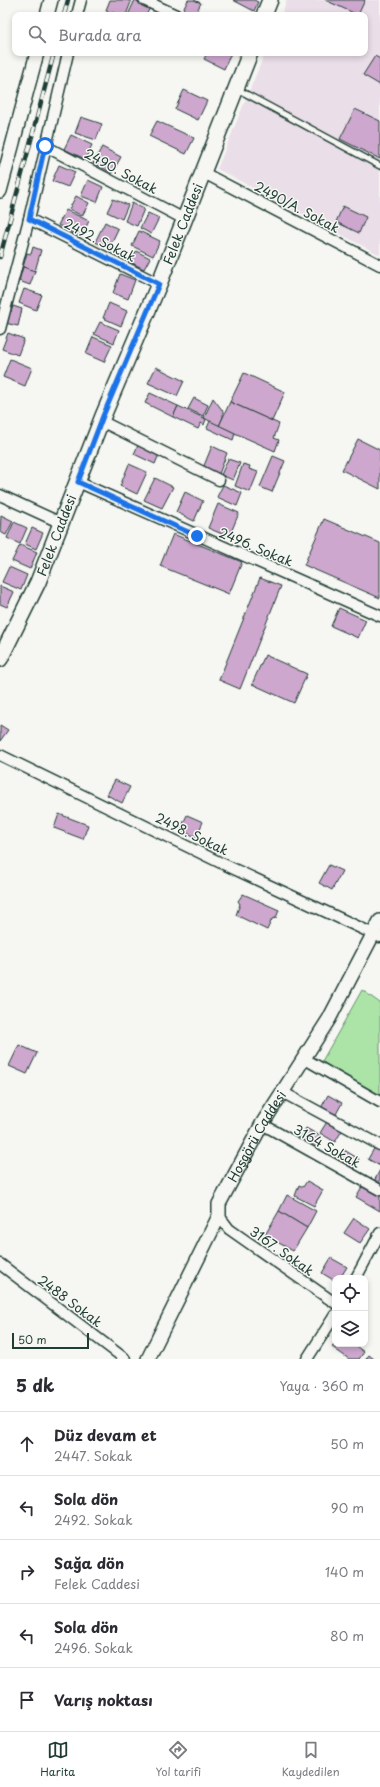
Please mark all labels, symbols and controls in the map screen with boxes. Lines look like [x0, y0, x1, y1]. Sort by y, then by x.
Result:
search box [12, 12, 368, 56]
icon: search [26, 23, 48, 45]
text: Burada ara [58, 23, 141, 46]
route start [36, 137, 54, 155]
street label: 2490. Sokak [81, 143, 162, 198]
street label: 2490/A. Sokak [251, 176, 344, 237]
street label: Felek Caddesi [158, 180, 207, 267]
street label: 2492. Sokak [61, 213, 140, 266]
street label: Felek Caddesi [31, 492, 80, 579]
street label: 2496. Sokak [216, 522, 297, 571]
route end [188, 527, 206, 545]
street label: 2498. Sokak [152, 808, 233, 860]
street label: Hoşgörü Caddesi [222, 1087, 290, 1185]
street label: 3164 Sokak [290, 1119, 365, 1172]
street label: 3167. Sokak [246, 1221, 319, 1280]
street label: 2488 Sokak [34, 1270, 107, 1332]
map controls [332, 1275, 368, 1347]
button: locate [332, 1275, 368, 1311]
button: layers [332, 1311, 368, 1347]
scale bar [12, 1331, 89, 1350]
text: 50 m [18, 1331, 47, 1348]
text: 5 dk [16, 1372, 54, 1398]
text: Yaya · 360 m [279, 1376, 364, 1395]
text: Düz devam et [54, 1423, 157, 1446]
icon: ahead [16, 1433, 38, 1455]
text: 50 m [330, 1434, 364, 1453]
text: 2447. Sokak [54, 1446, 132, 1465]
text: Sola dön [54, 1487, 118, 1510]
icon: left [16, 1497, 38, 1519]
text: 90 m [331, 1498, 364, 1517]
text: 2492. Sokak [54, 1510, 133, 1529]
text: Sağa dön [54, 1551, 124, 1574]
icon: right [16, 1561, 38, 1583]
text: 140 m [325, 1562, 364, 1581]
text: Felek Caddesi [54, 1574, 140, 1593]
text: Sola dön [54, 1615, 118, 1638]
icon: left [16, 1625, 38, 1647]
text: 80 m [330, 1626, 364, 1645]
text: 2496. Sokak [54, 1638, 133, 1657]
text: Varış noktası [54, 1688, 153, 1711]
icon: arrive [16, 1689, 38, 1711]
tab: Harita [40, 1739, 75, 1780]
tab: Yol tarifi [156, 1739, 201, 1780]
tab: Kaydedilen [282, 1739, 340, 1780]

